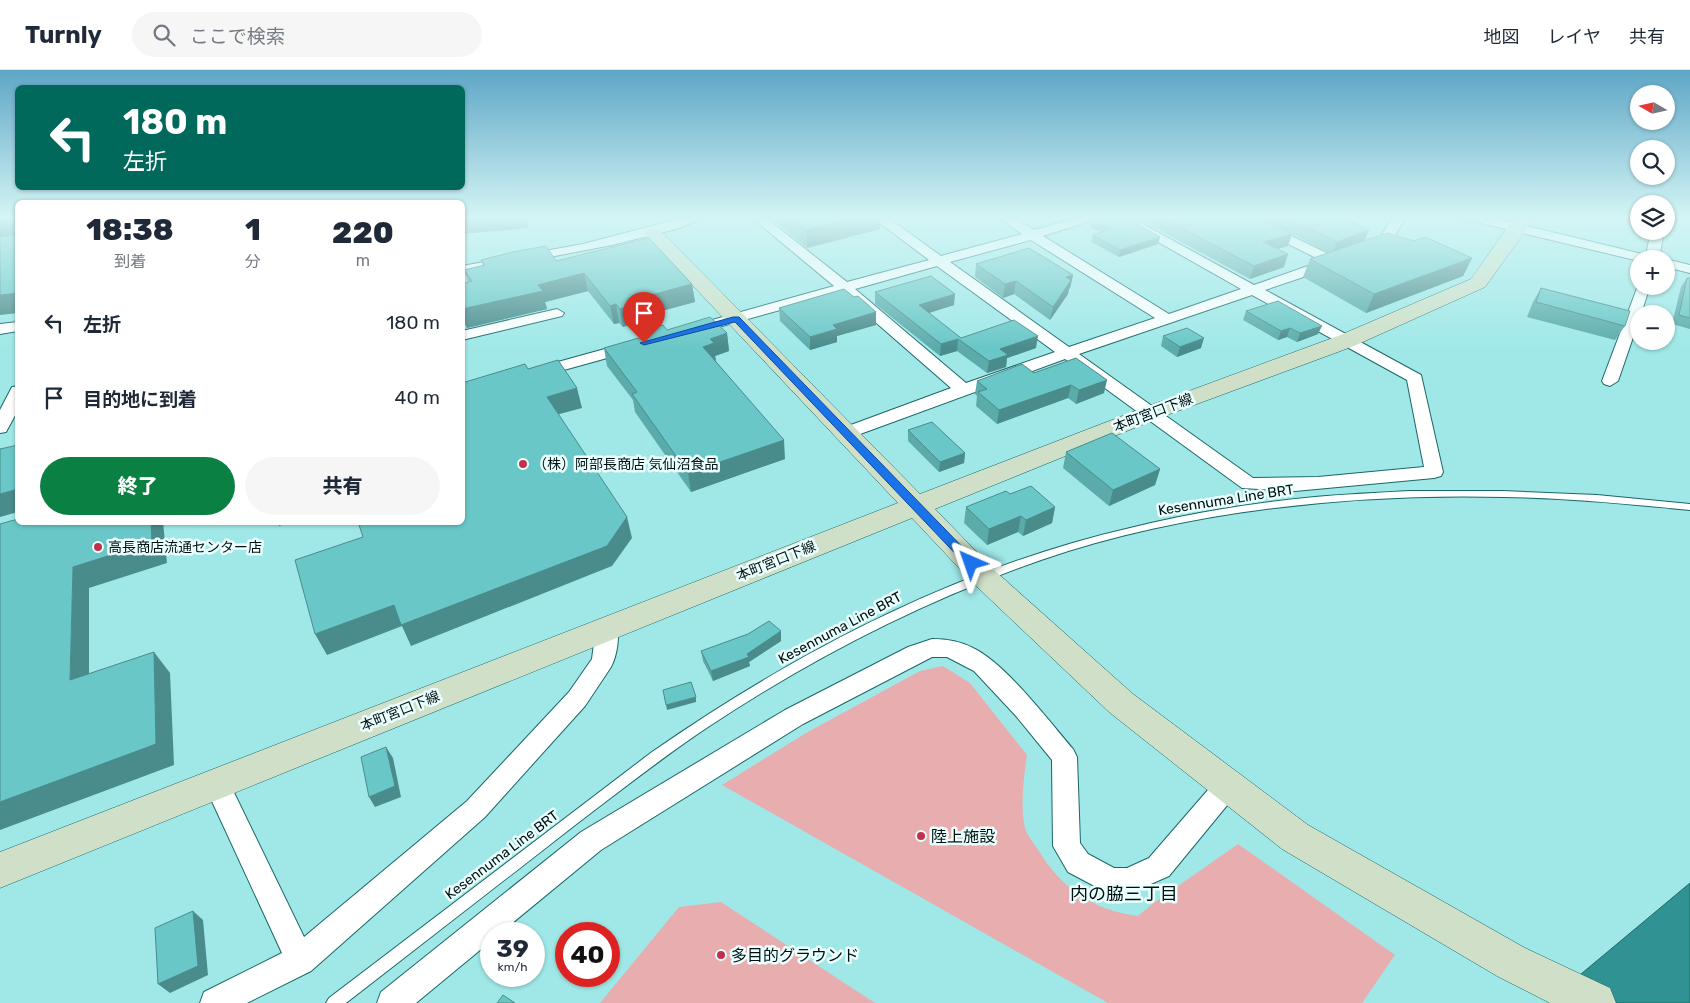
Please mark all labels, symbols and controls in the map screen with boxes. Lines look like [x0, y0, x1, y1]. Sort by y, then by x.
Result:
search box [132, 12, 482, 57]
text: Turnly [25, 21, 102, 49]
icon: search [150, 21, 178, 49]
text: ここで検索 [190, 25, 285, 48]
text: 地図 [1484, 26, 1520, 48]
text: レイヤ [1548, 26, 1601, 48]
text: 共有 [1629, 26, 1665, 48]
north arrow [1630, 85, 1675, 130]
map controls [1630, 85, 1675, 350]
text: 180 m [123, 101, 227, 143]
icon: left [40, 105, 105, 170]
button: search [1630, 140, 1675, 185]
text: 左折 [123, 148, 167, 175]
button: layers [1630, 195, 1675, 240]
text: 18:38 [86, 212, 173, 248]
text: 1 [245, 212, 261, 248]
text: 220 [332, 215, 394, 251]
button: + [1630, 250, 1675, 295]
text: m [356, 251, 370, 270]
text: 到着 [114, 252, 146, 271]
text: 分 [245, 252, 261, 271]
pin [623, 292, 665, 343]
icon: arrive [630, 299, 658, 327]
button: − [1630, 305, 1675, 350]
icon: left [40, 309, 68, 337]
text: 180 m [386, 311, 440, 334]
text: 左折 [83, 313, 121, 336]
icon: arrive [40, 384, 68, 412]
text: 40 m [395, 386, 440, 409]
text: 目的地に到着 [83, 388, 197, 411]
street label: 本町宮口下線 [1111, 390, 1195, 436]
place label: （株）阿部長商店 気仙沼食品 [533, 456, 718, 473]
button: 終了 [40, 457, 235, 515]
button: 共有 [245, 457, 440, 515]
marker: （株）阿部長商店 気仙沼食品 [517, 458, 529, 470]
street label: Kesennuma Line BRT [1157, 481, 1295, 519]
position arrow [944, 536, 996, 588]
street label: 本町宮口下線 [734, 537, 818, 585]
place label: 高長商店流通センター店 [108, 539, 262, 556]
marker: 高長商店流通センター店 [92, 541, 104, 553]
street label: Kesennuma Line BRT [775, 588, 905, 668]
street label: 本町宮口下線 [358, 687, 442, 735]
street label: Kesennuma Line BRT [442, 807, 562, 903]
place label: 陸上施設 [931, 827, 995, 846]
marker: 陸上施設 [915, 830, 927, 842]
district label: 内の脇三丁目 [1070, 883, 1178, 905]
speed limit sign: 40 [555, 922, 620, 987]
text: 39 [496, 934, 529, 963]
place label: 多目的グラウンド [731, 946, 859, 965]
marker: 多目的グラウンド [715, 949, 727, 961]
text: km/h [498, 960, 527, 974]

